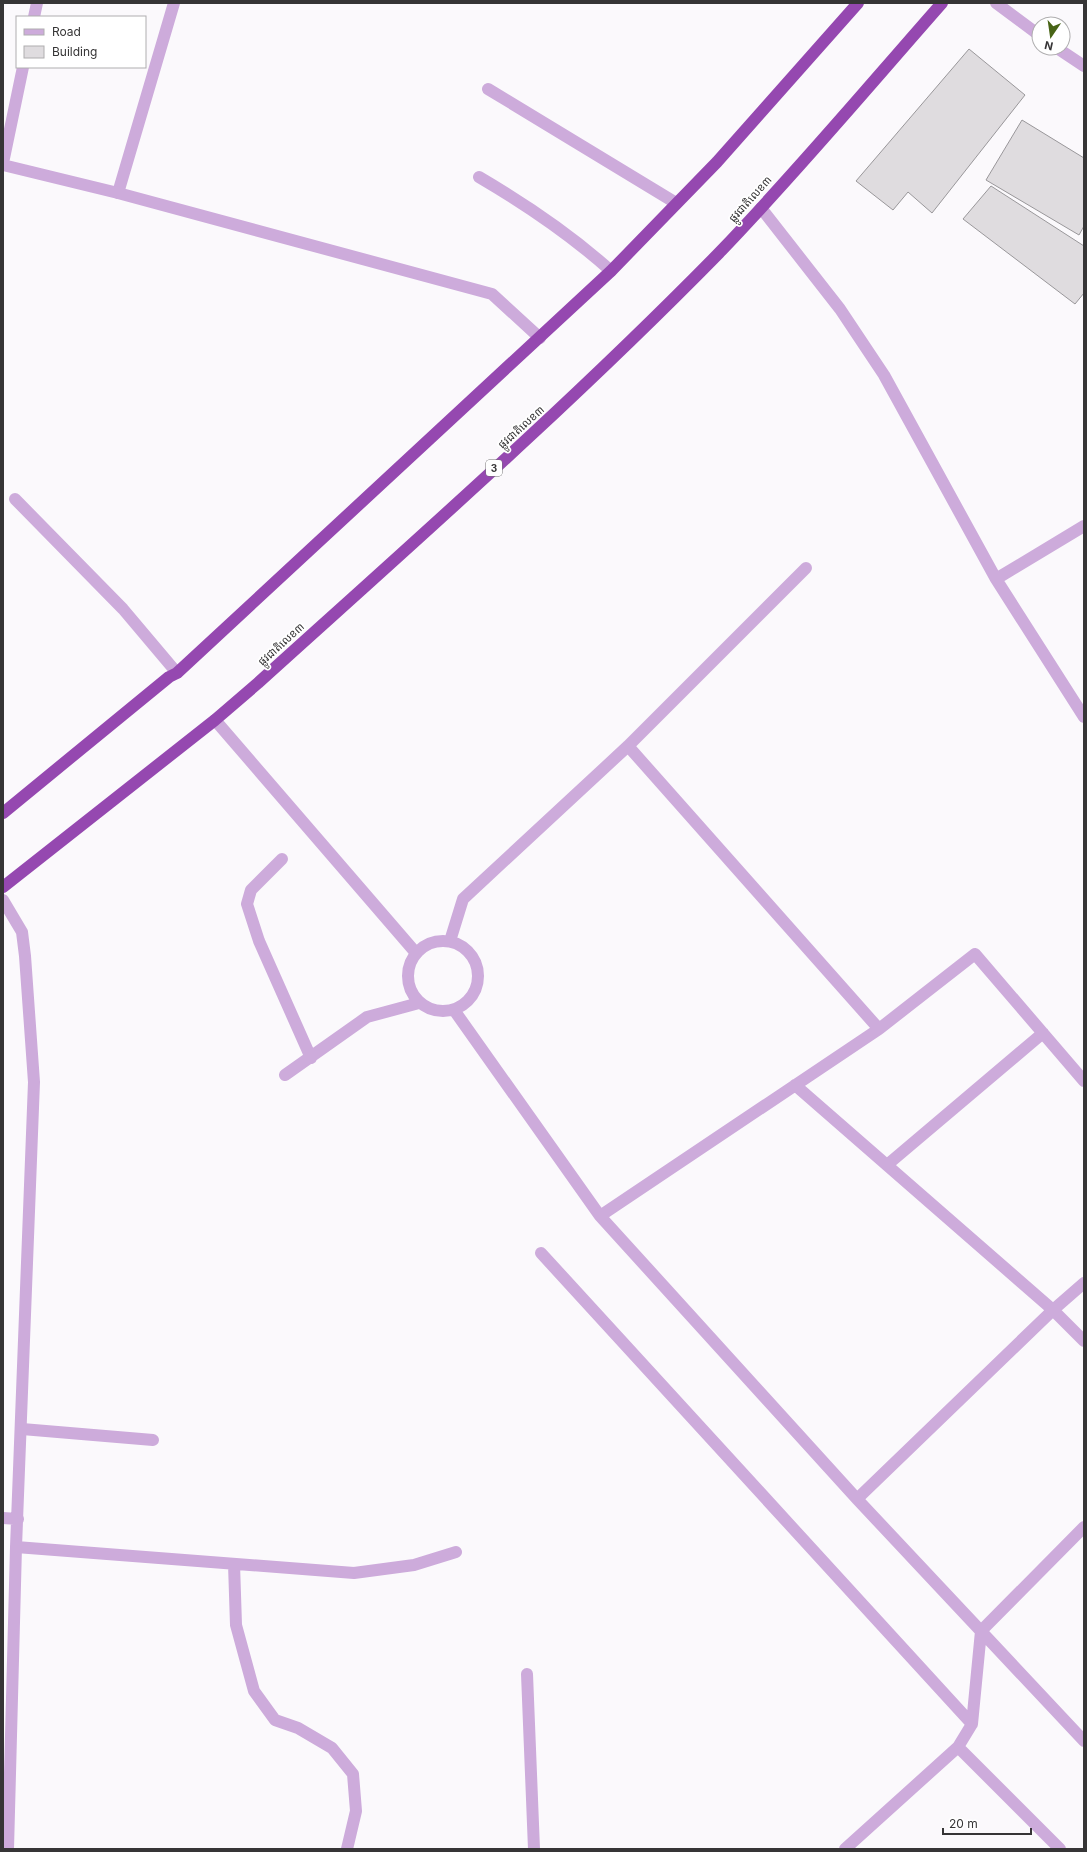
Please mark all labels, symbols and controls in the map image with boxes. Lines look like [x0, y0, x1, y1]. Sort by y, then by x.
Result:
legend [16, 16, 146, 68]
north arrow [1031, 16, 1071, 56]
text: Road [52, 24, 81, 39]
text: N [1043, 38, 1054, 54]
text: Building [52, 44, 97, 59]
street label: ផ្លូវជាតិលេខ៣ [726, 173, 777, 227]
street label: ផ្លូវជាតិលេខ៣ [495, 403, 549, 454]
road number: 3 [486, 460, 502, 476]
street label: ផ្លូវជាតិលេខ៣ [255, 620, 309, 671]
scale bar [943, 1810, 1031, 1836]
text: 20 m [949, 1816, 978, 1831]

